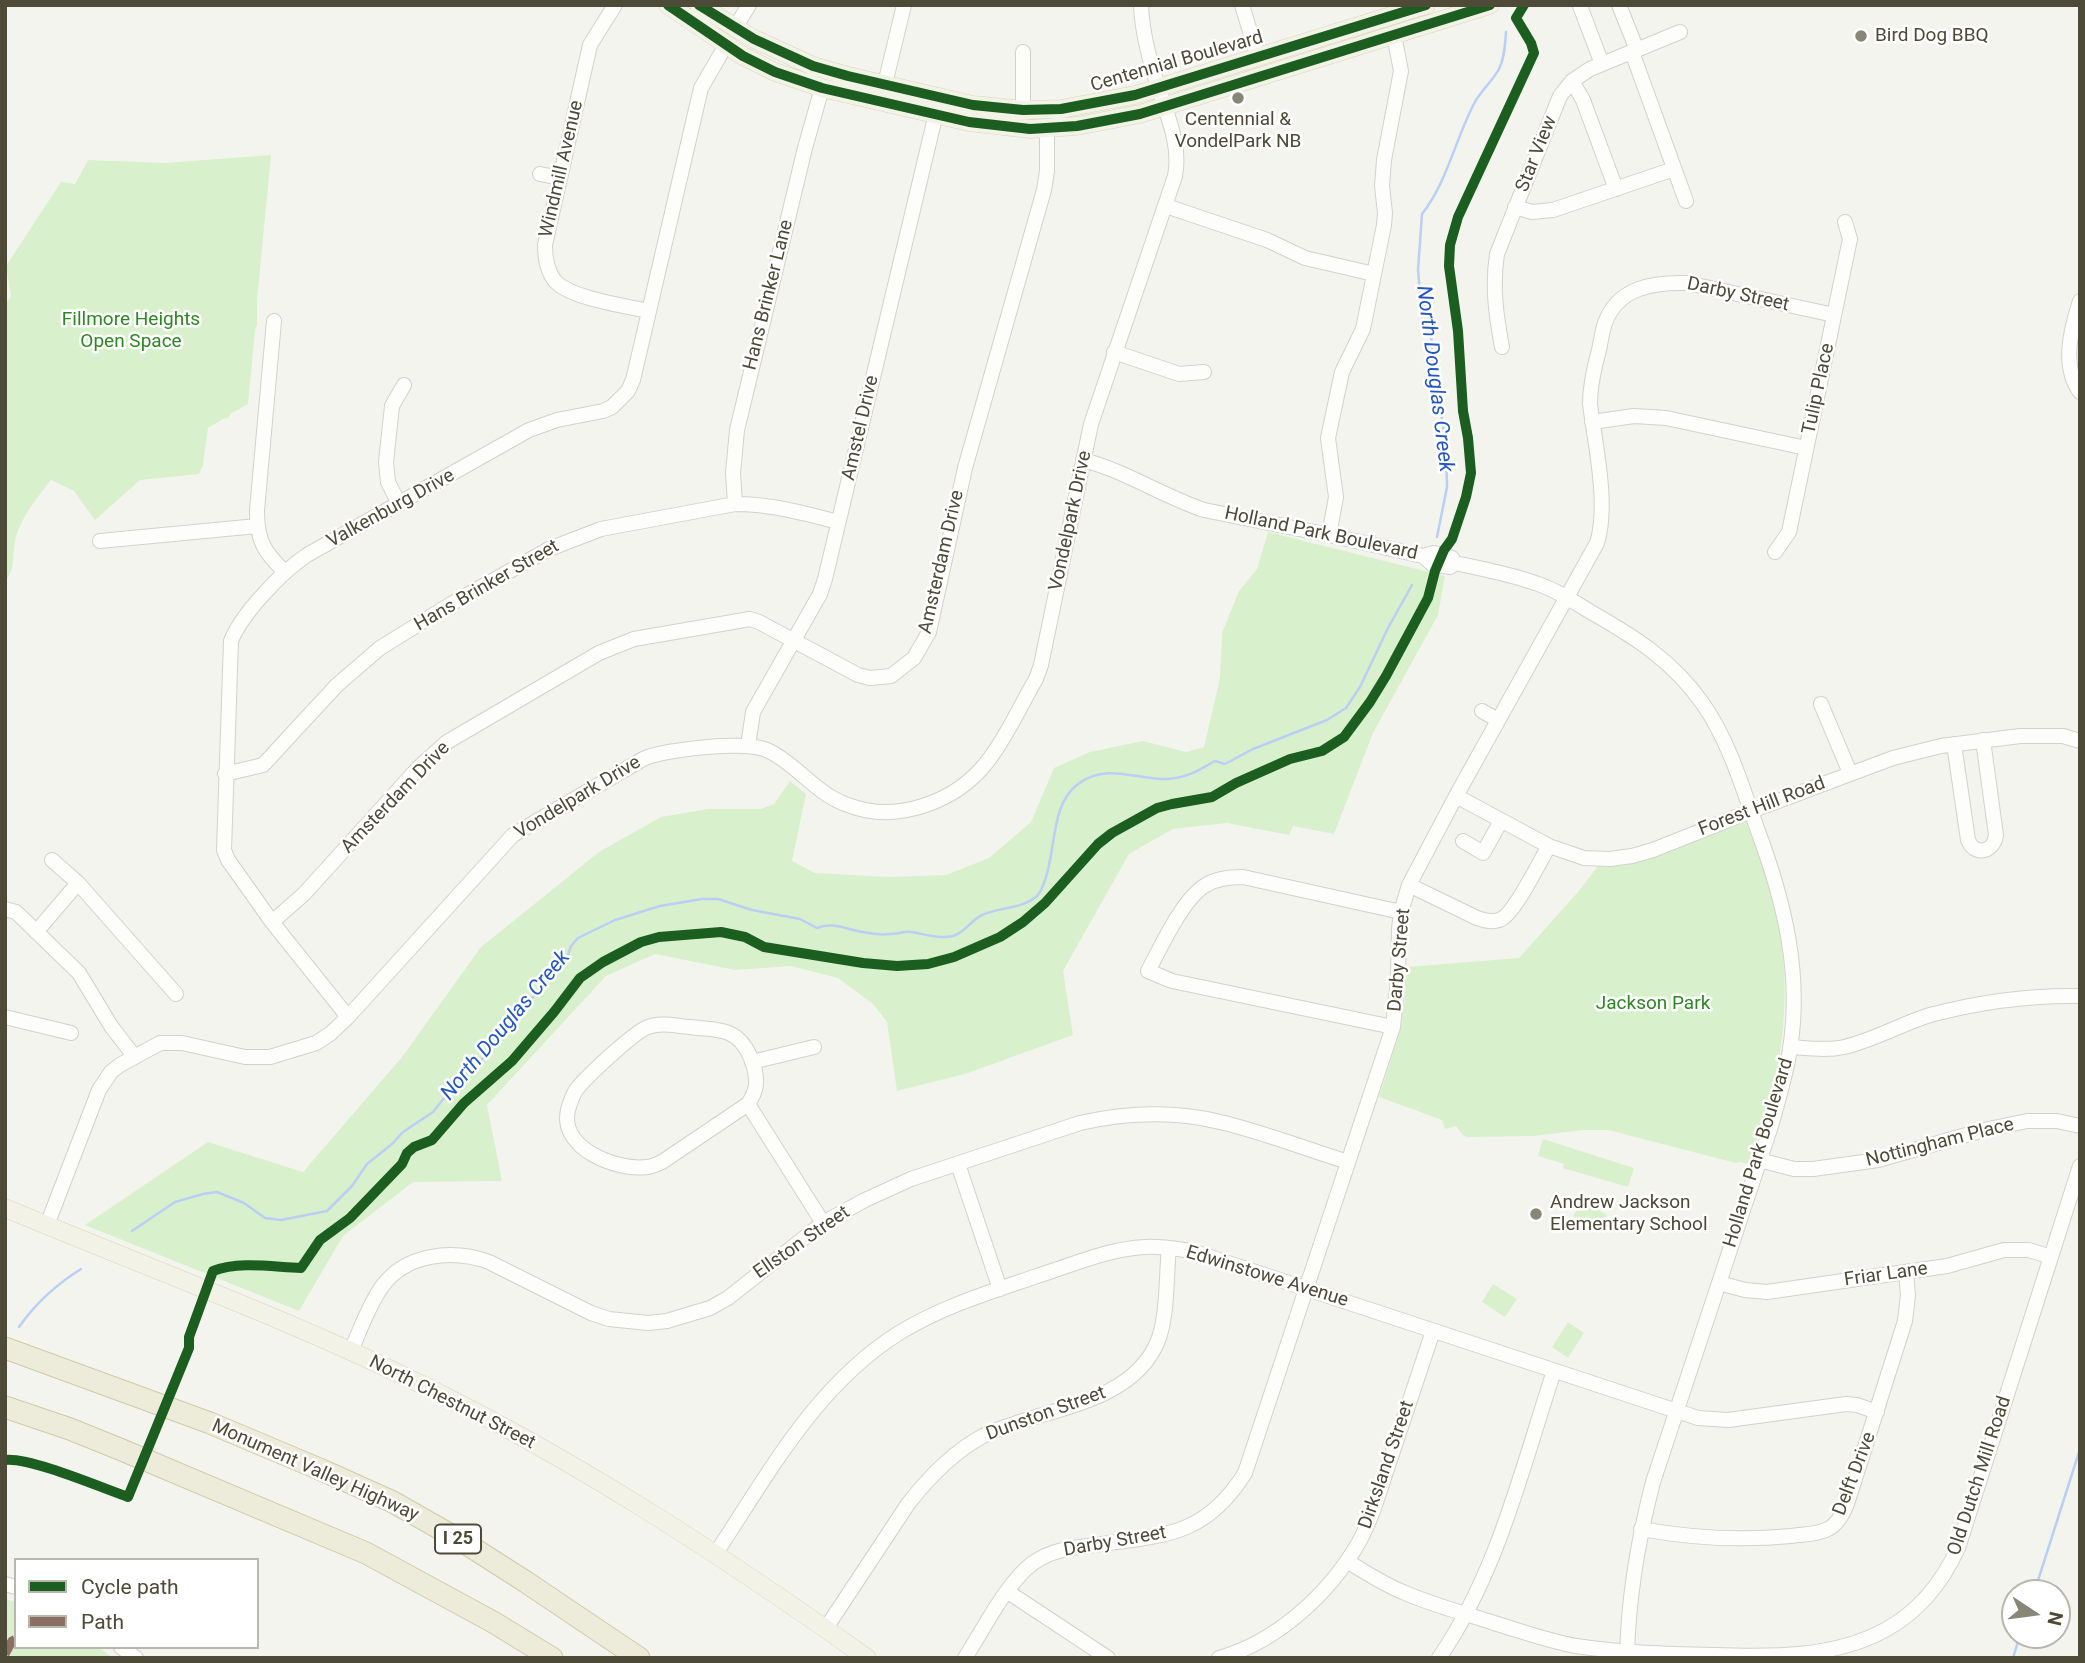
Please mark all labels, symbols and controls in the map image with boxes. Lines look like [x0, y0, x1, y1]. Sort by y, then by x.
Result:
place label: Bird Dog BBQ [1875, 25, 1989, 47]
street label: Centennial Boulevard [1088, 26, 1266, 98]
marker: Bird Dog BBQ [1853, 28, 1869, 44]
marker: Centennial & VondelPark NB [1230, 90, 1246, 106]
street label: Windmill Avenue [535, 98, 589, 240]
place label: Centennial & VondelPark NB [1175, 109, 1301, 153]
street label: Star View [1511, 113, 1563, 195]
street label: Hans Brinker Lane [739, 217, 799, 373]
street label: Darby Street [1685, 273, 1791, 317]
water label: North Douglas Creek [1410, 284, 1458, 474]
park label: Fillmore Heights Open Space [62, 309, 200, 353]
street label: Tulip Place [1798, 341, 1840, 437]
street label: Amstel Drive [838, 373, 884, 483]
street label: Vondelpark Drive [1045, 449, 1097, 593]
street label: Valkenburg Drive [323, 465, 459, 553]
street label: Amsterdam Drive [914, 488, 970, 636]
street label: Holland Park Boulevard [1222, 502, 1420, 566]
street label: Hans Brinker Street [411, 535, 563, 637]
street label: Amsterdam Drive [337, 737, 455, 859]
street label: Vondelpark Drive [511, 751, 645, 845]
street label: Forest Hill Road [1695, 772, 1829, 842]
street label: Darby Street [1384, 907, 1416, 1013]
water label: North Douglas Creek [436, 946, 576, 1106]
park label: Jackson Park [1596, 993, 1710, 1015]
street label: Holland Park Boulevard [1719, 1055, 1799, 1251]
street label: Nottingham Place [1864, 1114, 2016, 1172]
place label: Andrew Jackson Elementary School [1550, 1192, 1708, 1236]
street label: Ellston Street [750, 1202, 854, 1284]
marker: Andrew Jackson Elementary School [1528, 1206, 1544, 1222]
street label: Edwinstowe Avenue [1183, 1241, 1351, 1313]
street label: Friar Lane [1843, 1258, 1929, 1292]
street label: North Chestnut Street [365, 1351, 539, 1455]
street label: Dunston Street [983, 1382, 1109, 1446]
street label: Old Dutch Mill Road [1943, 1393, 2017, 1559]
street label: Dirksland Street [1354, 1398, 1420, 1532]
street label: Monument Valley Highway [208, 1415, 422, 1527]
street label: Delft Drive [1829, 1429, 1881, 1519]
street label: Darby Street [1062, 1522, 1168, 1562]
road number: I 25 [435, 1524, 481, 1554]
legend [14, 1558, 259, 1649]
text: Cycle path [81, 1575, 179, 1599]
north arrow [2001, 1579, 2071, 1649]
text: N [2042, 1609, 2068, 1628]
text: Path [81, 1610, 124, 1634]

